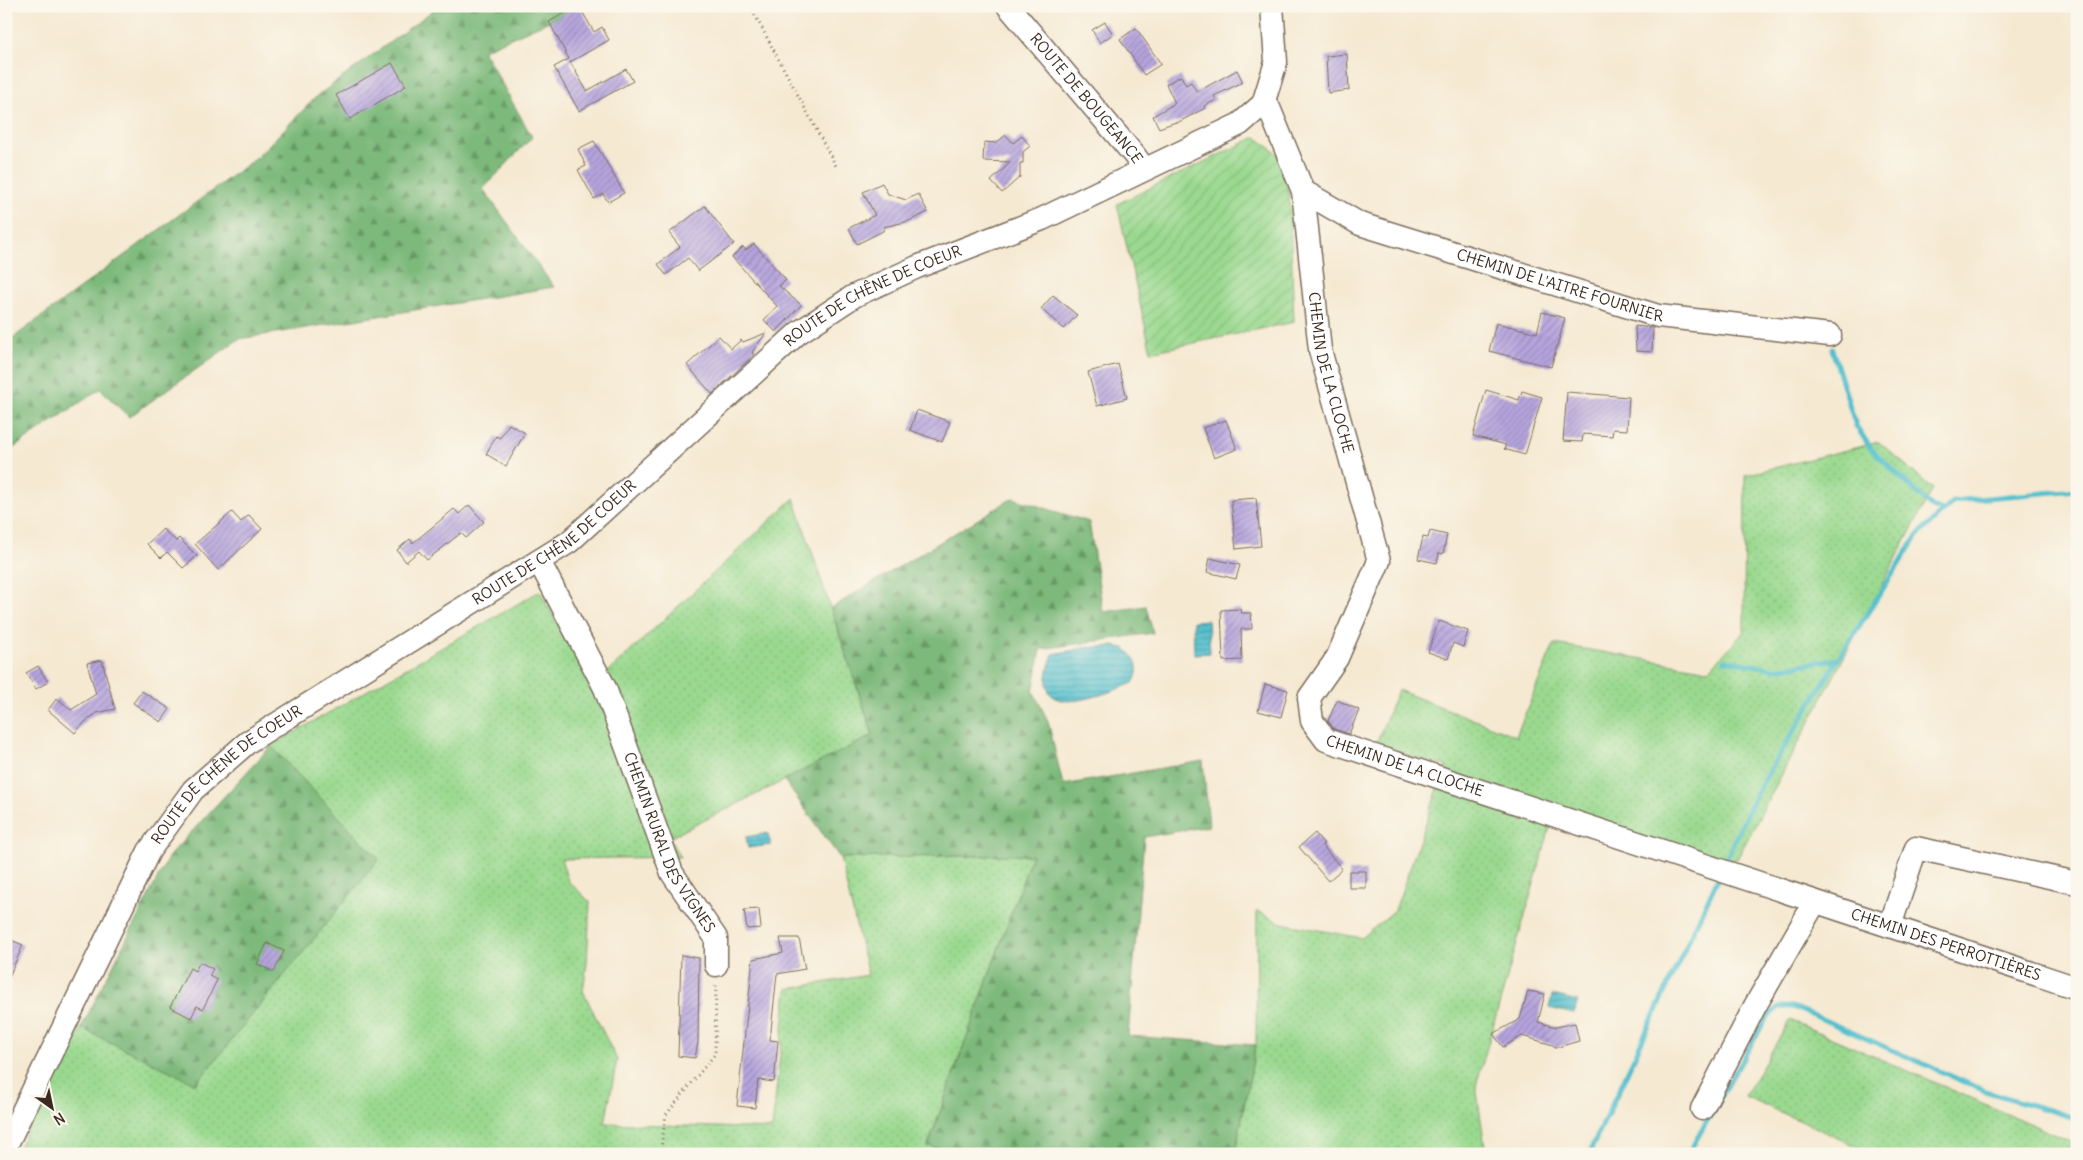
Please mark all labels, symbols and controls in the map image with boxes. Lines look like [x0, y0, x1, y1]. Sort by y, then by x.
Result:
street label: ROUTE DE BOUGEANCE [1026, 29, 1147, 167]
street label: ROUTE DE CHÊNE DE COEUR [779, 241, 965, 351]
street label: CHEMIN DE L'AITRE FOURNIER [1454, 244, 1664, 326]
street label: CHEMIN DE LA CLOCHE [1305, 291, 1358, 455]
street label: ROUTE DE CHÊNE DE COEUR [469, 475, 640, 609]
street label: ROUTE DE CHÊNE DE COEUR [147, 701, 306, 848]
street label: CHEMIN DE LA CLOCHE [1323, 731, 1486, 800]
street label: CHEMIN RURAL DES VIGNES [620, 749, 720, 936]
street label: CHEMIN DES PERROTTIÈRES [1849, 904, 2043, 984]
north arrow [28, 1082, 78, 1132]
text: N [50, 1109, 68, 1129]

